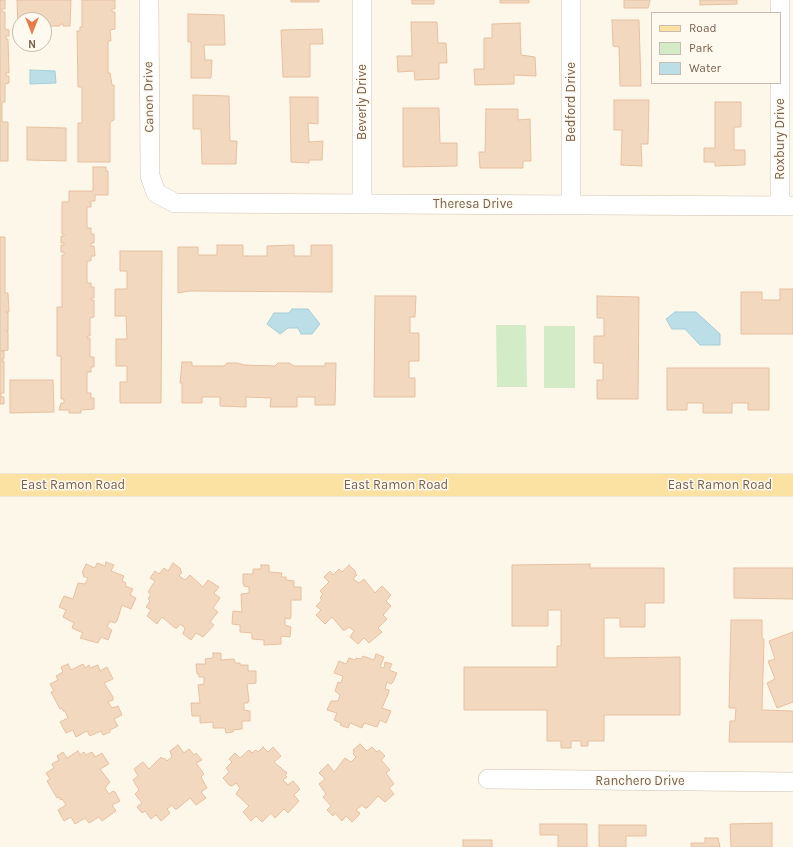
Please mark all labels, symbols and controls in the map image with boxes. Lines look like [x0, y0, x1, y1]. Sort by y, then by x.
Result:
north arrow [12, 12, 52, 52]
legend [651, 12, 781, 84]
text: Road [689, 21, 717, 35]
text: N [28, 37, 36, 50]
text: Park [689, 41, 713, 55]
street label: Canon Drive [141, 61, 157, 133]
text: Water [689, 61, 721, 75]
street label: Bedford Drive [563, 62, 579, 142]
street label: Beverly Drive [354, 64, 370, 140]
street label: Roxbury Drive [772, 98, 788, 180]
street label: Theresa Drive [433, 196, 513, 212]
street label: East Ramon Road [21, 477, 125, 493]
street label: East Ramon Road [344, 477, 448, 493]
street label: East Ramon Road [668, 477, 772, 493]
street label: Ranchero Drive [595, 773, 685, 789]

